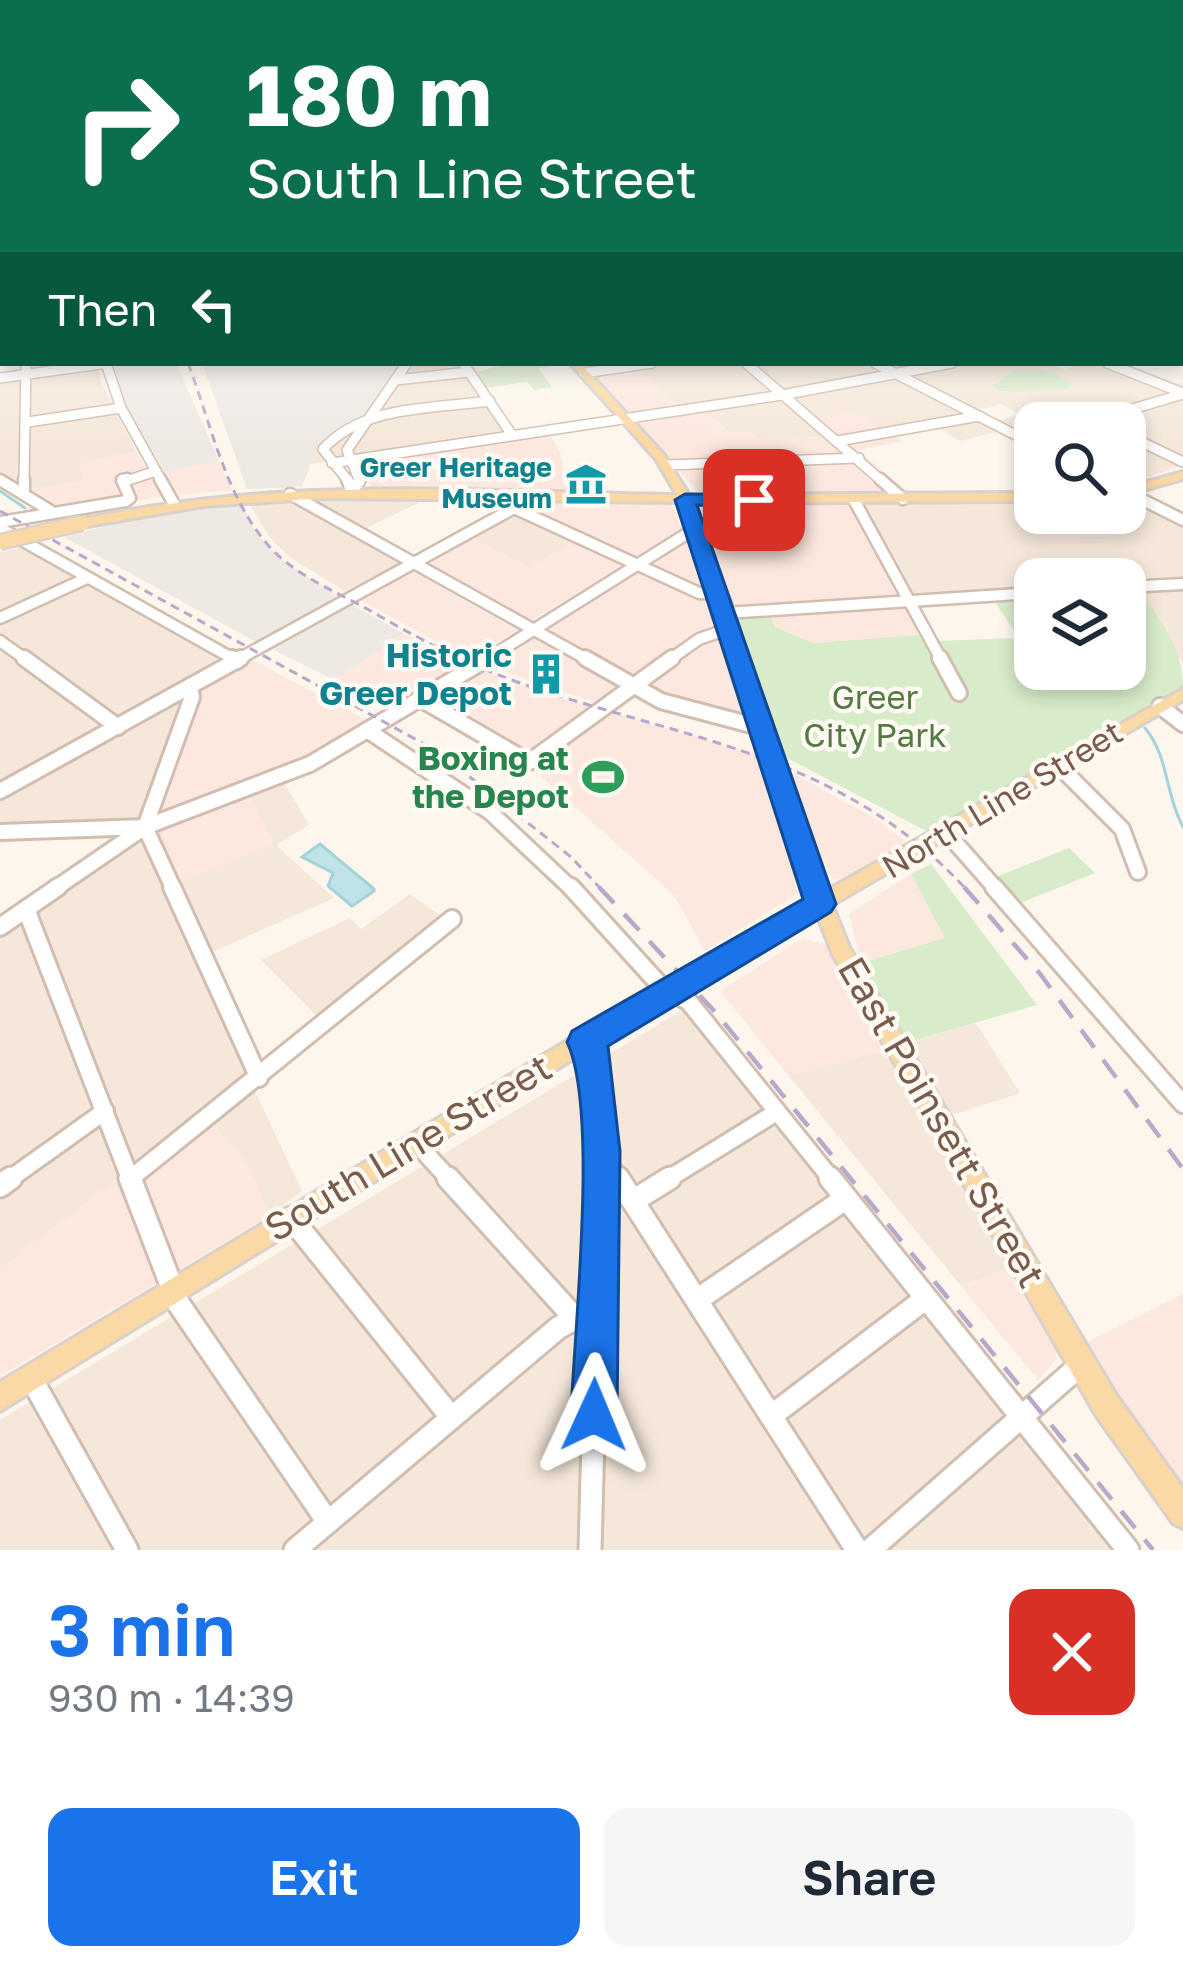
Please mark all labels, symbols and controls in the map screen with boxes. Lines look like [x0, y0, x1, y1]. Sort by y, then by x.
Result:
text: 180 m [246, 44, 492, 144]
icon: right [48, 48, 204, 204]
text: South Line Street [246, 145, 697, 210]
icon: left [181, 276, 247, 342]
text: Then [48, 282, 157, 336]
map controls [1014, 402, 1146, 690]
button: search [1014, 402, 1146, 534]
pin [703, 449, 805, 551]
place label: Greer Heritage Museum [360, 451, 552, 514]
museum icon: Greer Heritage Museum [563, 461, 609, 507]
icon: arrive [721, 467, 787, 533]
button: layers [1014, 558, 1146, 690]
place label: Historic Greer Depot [319, 635, 512, 712]
building icon: Historic Greer Depot [523, 651, 569, 697]
park label: Greer City Park [803, 677, 947, 754]
street label: North Line Street [875, 712, 1129, 886]
place label: Boxing at the Depot [412, 738, 569, 815]
sports icon: Boxing at the Depot [580, 754, 626, 800]
street label: East Poinsett Street [829, 948, 1056, 1295]
street label: South Line Street [256, 1043, 559, 1251]
position arrow [531, 1352, 657, 1478]
text: 3 min [48, 1585, 236, 1672]
button: close [1009, 1589, 1135, 1715]
text: 930 m · 14:39 [48, 1674, 295, 1721]
button: Exit [48, 1808, 580, 1946]
button: Share [604, 1808, 1135, 1946]

